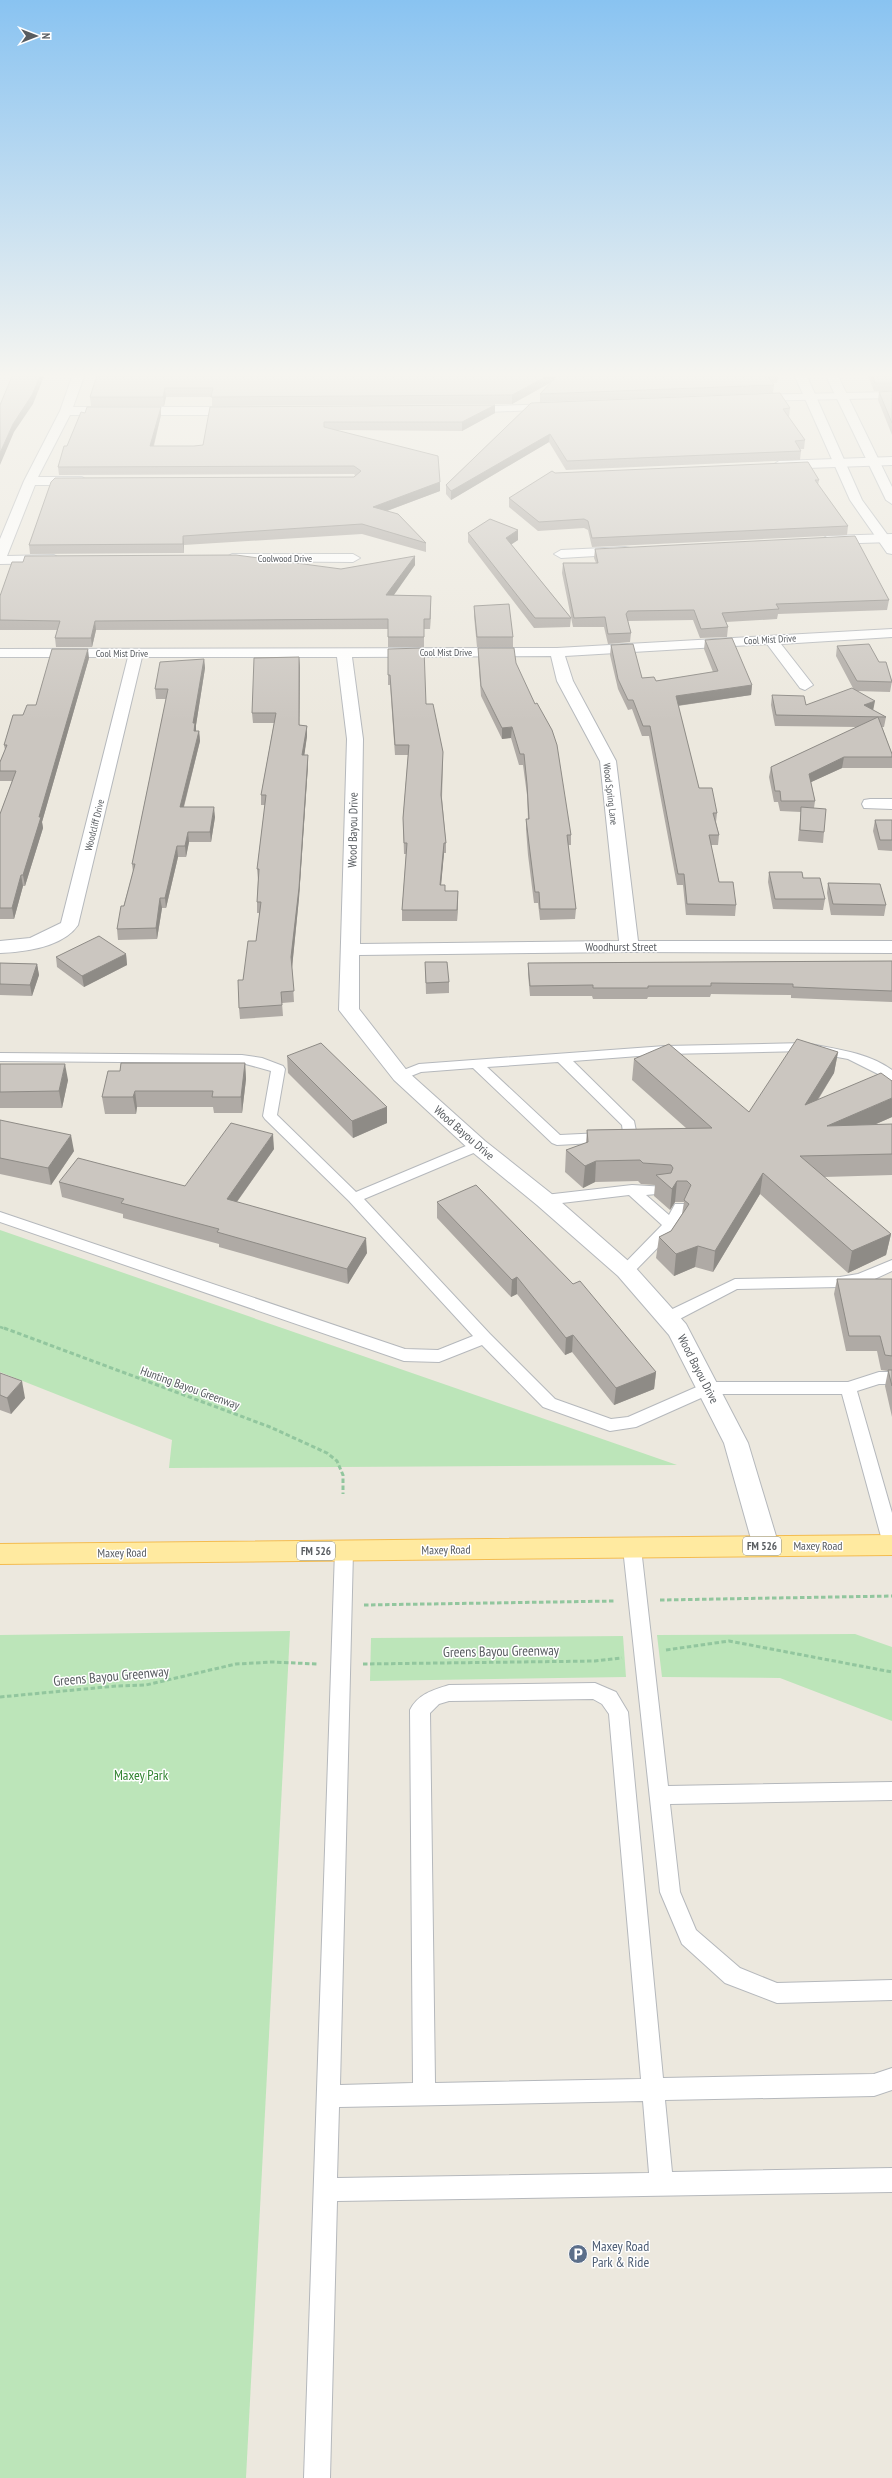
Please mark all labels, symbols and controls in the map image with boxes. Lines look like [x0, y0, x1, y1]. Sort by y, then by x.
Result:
north arrow [16, 16, 56, 56]
text: N [39, 33, 53, 39]
street label: Coolwood Drive [258, 552, 312, 565]
street label: Cool Mist Drive [744, 632, 797, 647]
street label: Cool Mist Drive [420, 646, 472, 659]
street label: Cool Mist Drive [96, 647, 148, 660]
street label: Wood Spring Lane [600, 762, 621, 826]
street label: Wood Bayou Drive [344, 792, 361, 868]
street label: Woodcliff Drive [82, 798, 107, 852]
street label: Woodhurst Street [585, 939, 658, 954]
street label: Wood Bayou Drive [431, 1102, 498, 1163]
street label: Wood Bayou Drive [675, 1332, 722, 1406]
street label: Hunting Bayou Greenway [139, 1363, 242, 1413]
road number: FM 526 [743, 1537, 781, 1555]
street label: Maxey Road [793, 1538, 843, 1553]
road number: FM 526 [297, 1542, 335, 1560]
street label: Maxey Road [421, 1542, 471, 1557]
street label: Maxey Road [97, 1545, 147, 1560]
street label: Greens Bayou Greenway [443, 1641, 560, 1661]
street label: Greens Bayou Greenway [52, 1662, 170, 1690]
park label: Maxey Park [114, 1766, 169, 1784]
place label: Maxey Road Park & Ride [592, 2237, 649, 2271]
parking icon: Maxey Road Park & Ride [567, 2243, 589, 2265]

